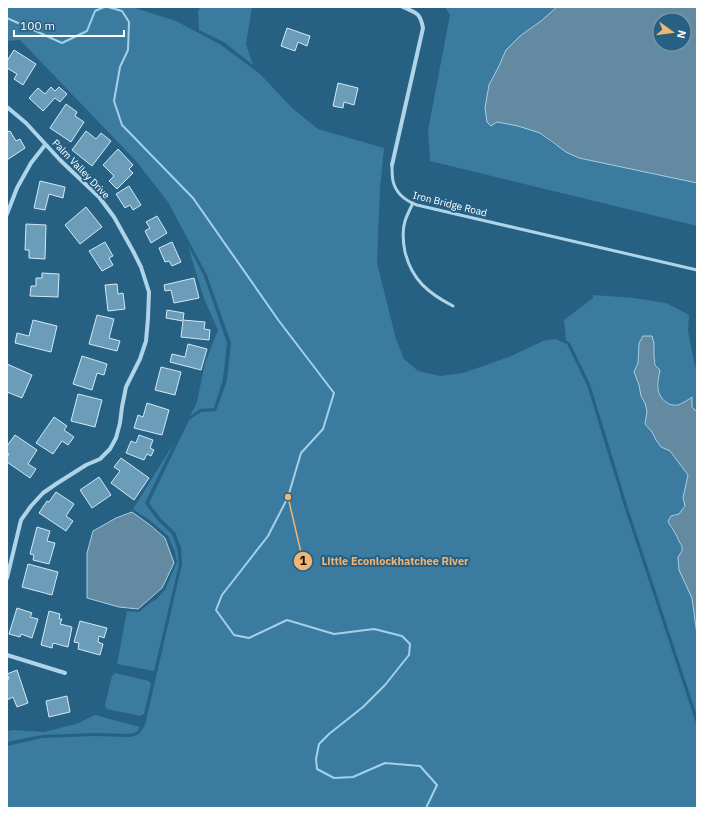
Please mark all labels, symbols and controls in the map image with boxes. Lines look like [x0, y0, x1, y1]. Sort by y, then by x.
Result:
scale bar [14, 12, 124, 38]
north arrow [652, 12, 692, 52]
text: 100 m [20, 18, 55, 33]
text: N [674, 29, 689, 40]
street label: Palm Valley Drive [49, 137, 113, 202]
street label: Iron Bridge Road [412, 189, 488, 219]
callout: Little Econlockhatchee River [293, 549, 476, 572]
text: 1 [299, 553, 307, 568]
text: Little Econlockhatchee River [321, 554, 469, 568]

